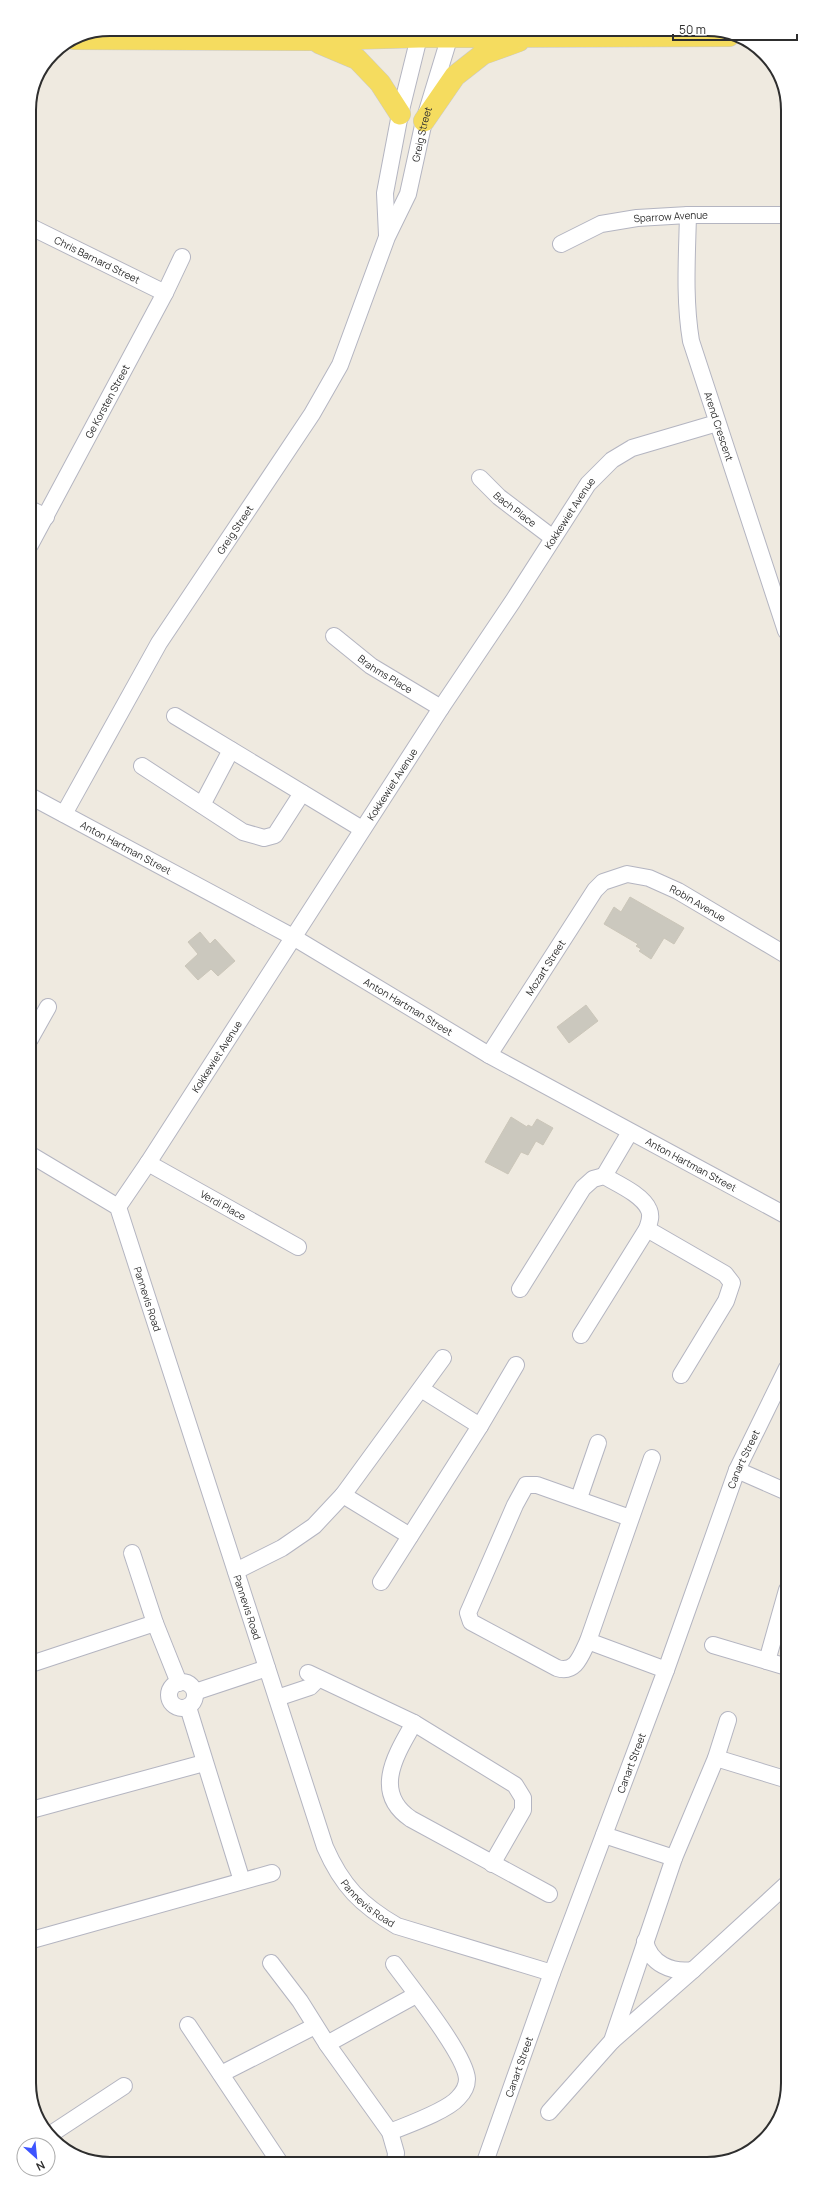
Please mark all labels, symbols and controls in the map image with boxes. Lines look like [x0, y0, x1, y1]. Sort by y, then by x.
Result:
scale bar [673, 16, 797, 42]
text: 50 m [679, 21, 706, 38]
street label: Greig Street [408, 105, 435, 163]
street label: Sparrow Avenue [632, 208, 708, 225]
street label: Chris Barnard Street [52, 233, 142, 287]
street label: Ge Korsten Street [81, 362, 133, 441]
street label: Arend Crescent [701, 390, 737, 463]
street label: Kokkewiet Avenue [541, 474, 598, 552]
street label: Bach Place [490, 488, 539, 530]
street label: Greig Street [213, 502, 256, 557]
street label: Brahms Place [355, 651, 415, 696]
street label: Kokkewiet Avenue [364, 745, 421, 823]
street label: Anton Hartman Street [78, 817, 174, 878]
street label: Robin Avenue [668, 881, 729, 925]
street label: Mozart Street [522, 937, 568, 998]
street label: Anton Hartman Street [361, 974, 455, 1039]
street label: Kokkewiet Avenue [188, 1018, 245, 1095]
street label: Anton Hartman Street [643, 1134, 739, 1195]
street label: Verdi Place [198, 1187, 249, 1223]
street label: Pannevis Road [131, 1265, 165, 1333]
street label: Canart Street [724, 1427, 763, 1490]
street label: Pannevis Road [230, 1573, 264, 1641]
street label: Canart Street [613, 1731, 649, 1795]
street label: Pannevis Road [338, 1876, 398, 1930]
street label: Canart Street [502, 2035, 536, 2099]
north arrow [16, 2137, 56, 2177]
text: N [34, 2158, 48, 2175]

